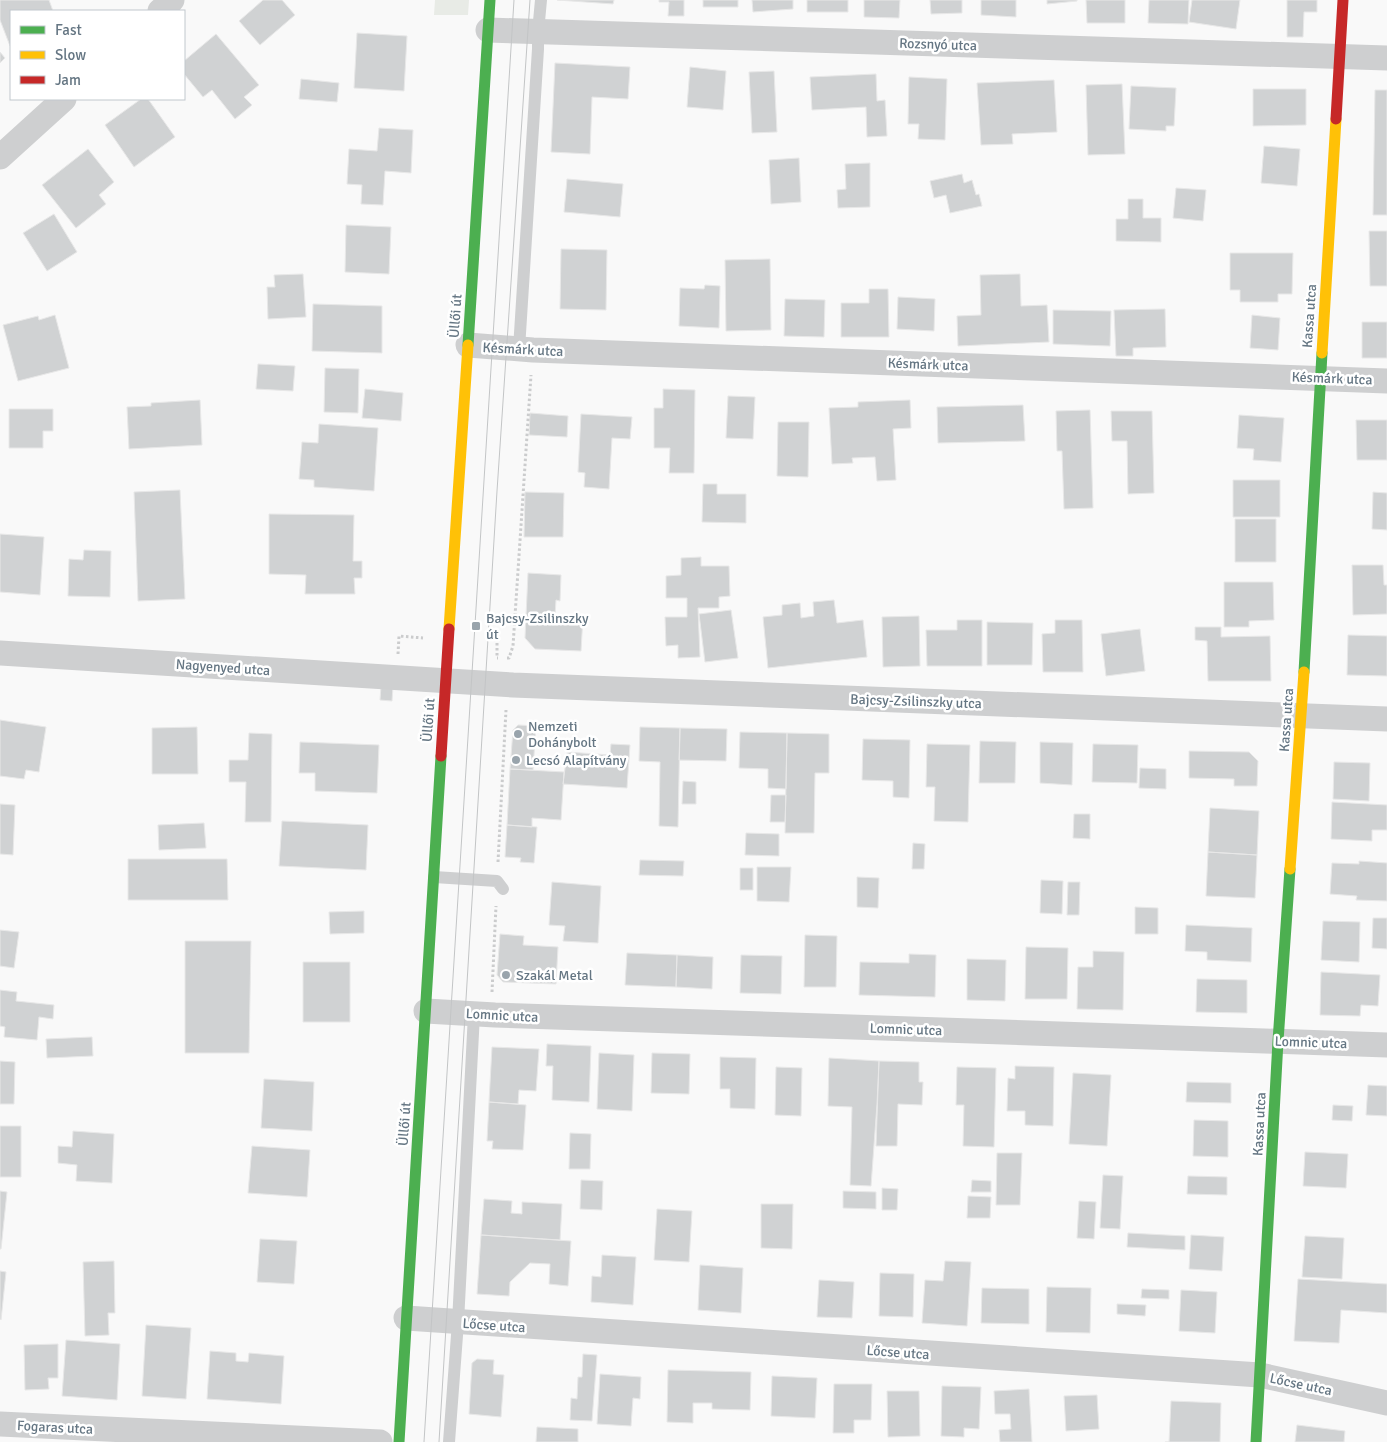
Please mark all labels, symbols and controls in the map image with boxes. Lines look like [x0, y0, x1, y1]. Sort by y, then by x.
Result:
legend [10, 10, 185, 100]
text: Fast [55, 21, 82, 39]
street label: Rozsnyó utca [899, 35, 977, 54]
text: Slow [55, 46, 86, 64]
text: Jam [55, 71, 81, 89]
street label: Kassa utca [1299, 284, 1320, 349]
street label: Üllői út [445, 293, 466, 339]
street label: Késmárk utca [482, 339, 564, 360]
street label: Késmárk utca [887, 355, 969, 374]
street label: Késmárk utca [1291, 369, 1373, 388]
place label: Bajcsy-Zsilinszky út [486, 610, 589, 643]
marker: Bajcsy-Zsilinszky út [470, 620, 482, 632]
street label: Nagyenyed utca [175, 656, 271, 679]
street label: Kassa utca [1276, 688, 1297, 753]
street label: Bajcsy-Zsilinszky utca [850, 691, 982, 712]
street label: Üllői út [418, 697, 439, 743]
place label: Nemzeti Dohánybolt [528, 718, 597, 751]
marker: Nemzeti Dohánybolt [512, 728, 524, 740]
place label: Lecsó Alapítvány [526, 752, 627, 769]
marker: Lecsó Alapítvány [510, 754, 522, 766]
place label: Szakál Metal [516, 967, 593, 984]
marker: Szakál Metal [500, 969, 512, 981]
street label: Lomnic utca [465, 1005, 539, 1026]
street label: Lomnic utca [869, 1020, 943, 1039]
street label: Lomnic utca [1274, 1033, 1348, 1052]
street label: Kassa utca [1249, 1092, 1270, 1156]
street label: Üllői út [394, 1101, 415, 1147]
street label: Lőcse utca [462, 1315, 526, 1336]
street label: Lőcse utca [866, 1342, 930, 1363]
street label: Lőcse utca [1268, 1370, 1334, 1399]
street label: Fogaras utca [17, 1417, 93, 1438]

